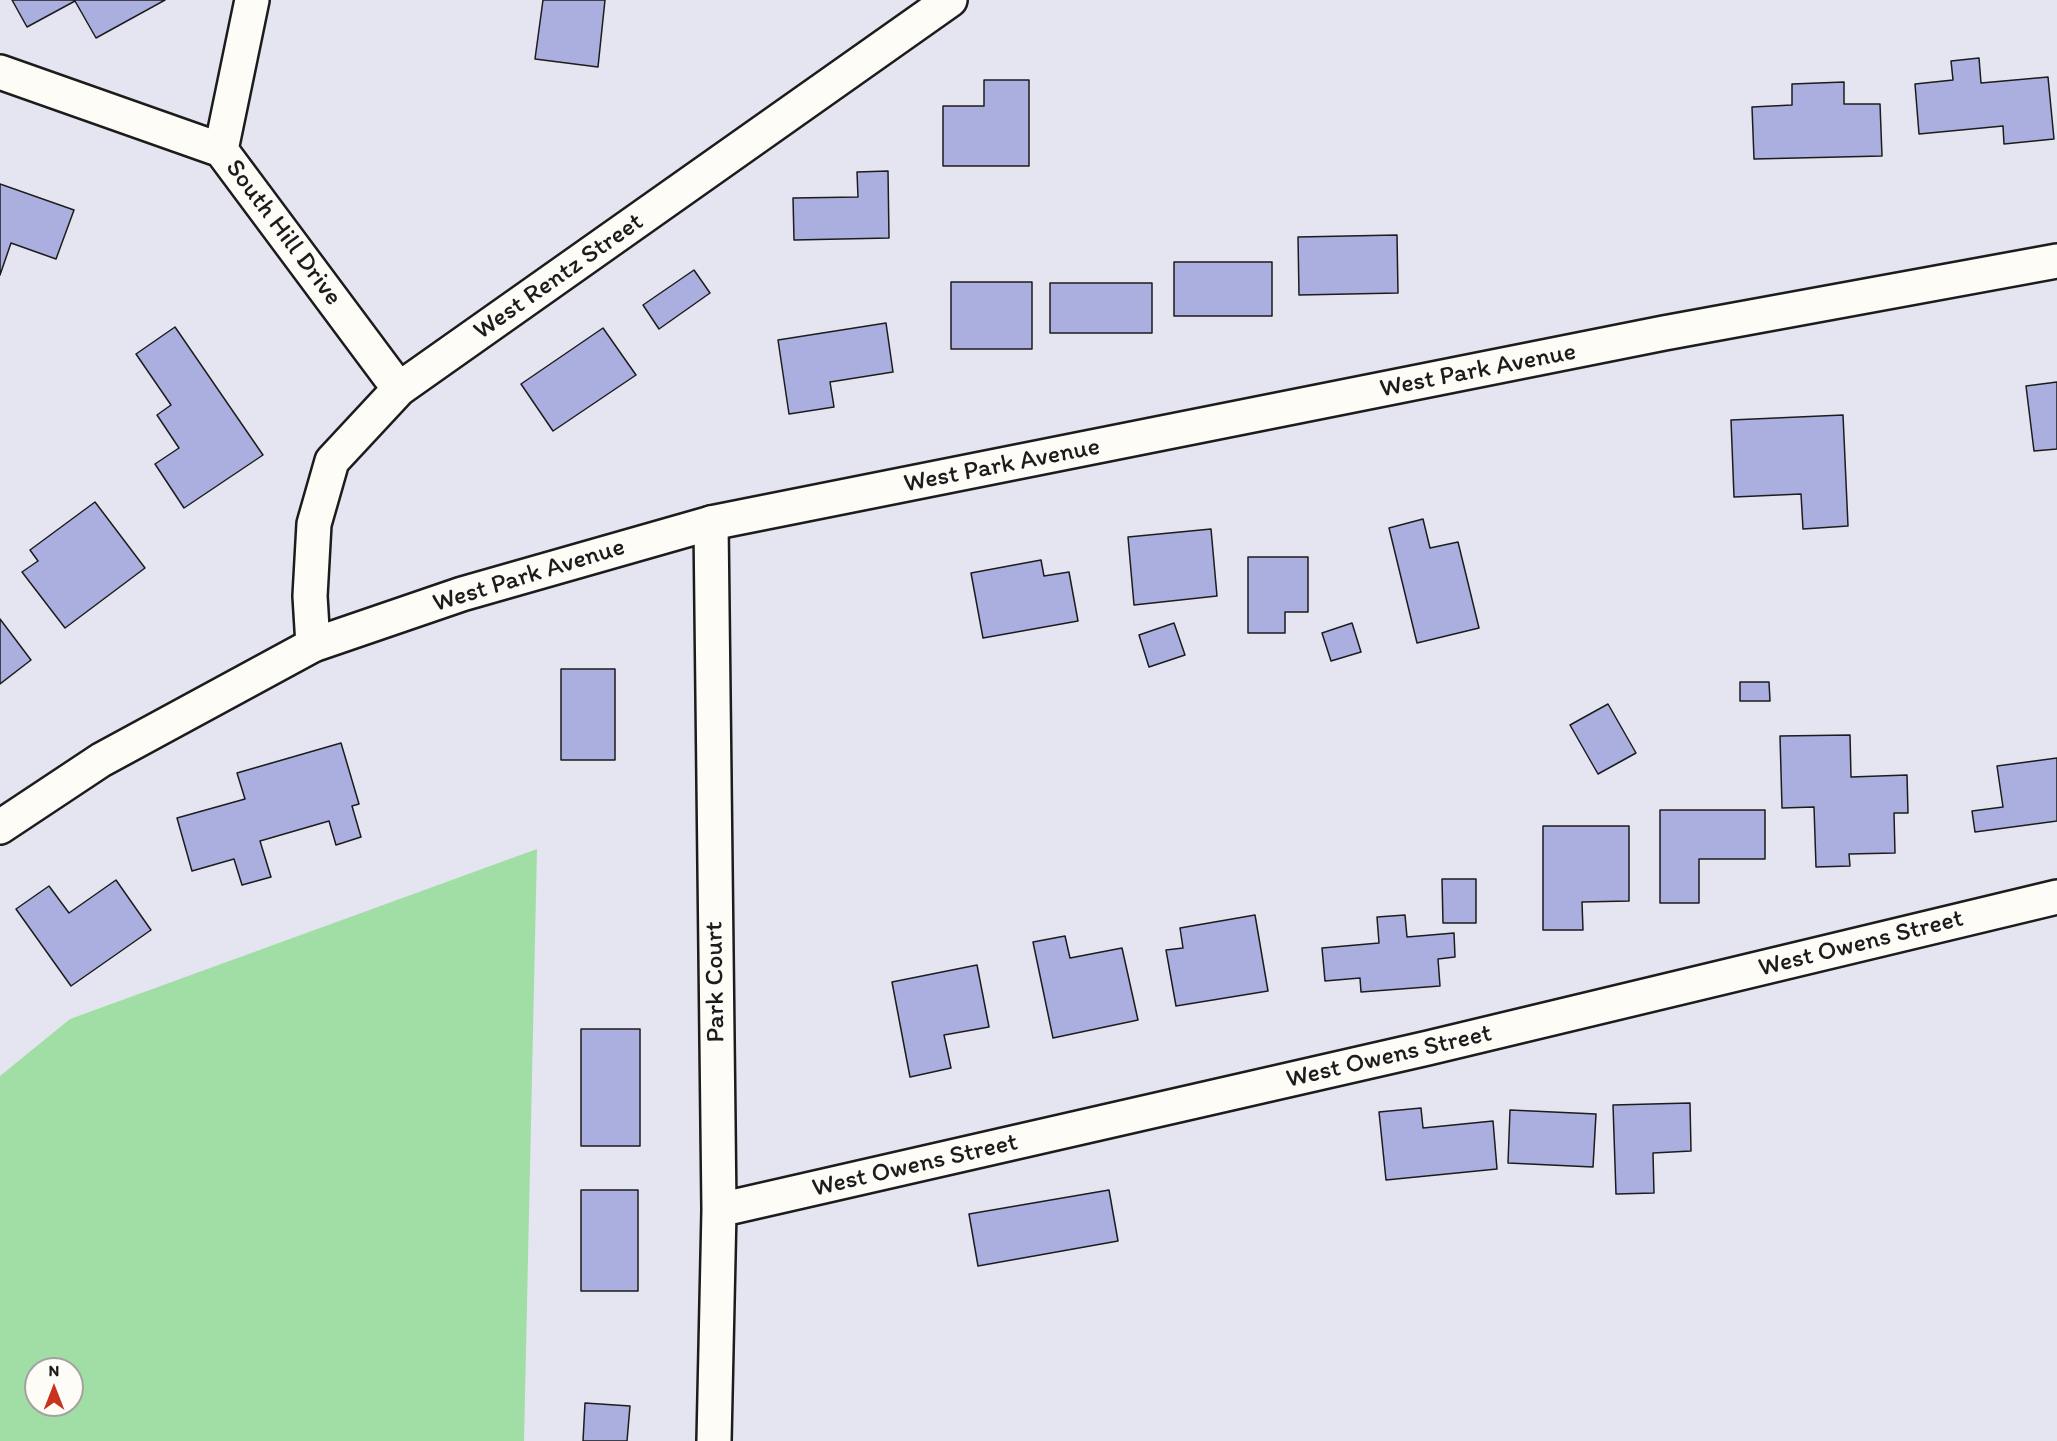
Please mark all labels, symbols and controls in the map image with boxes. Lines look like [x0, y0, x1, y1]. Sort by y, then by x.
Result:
street label: South Hill Drive [218, 154, 348, 312]
street label: West Rentz Street [468, 207, 650, 347]
street label: West Park Avenue [1377, 337, 1579, 405]
street label: West Park Avenue [901, 432, 1103, 500]
street label: West Park Avenue [429, 532, 629, 620]
street label: West Owens Street [1755, 903, 1967, 985]
street label: Park Court [699, 921, 733, 1043]
street label: West Owens Street [1283, 1018, 1495, 1096]
street label: West Owens Street [809, 1127, 1021, 1205]
north arrow [24, 1357, 84, 1417]
text: N [49, 1361, 59, 1380]

